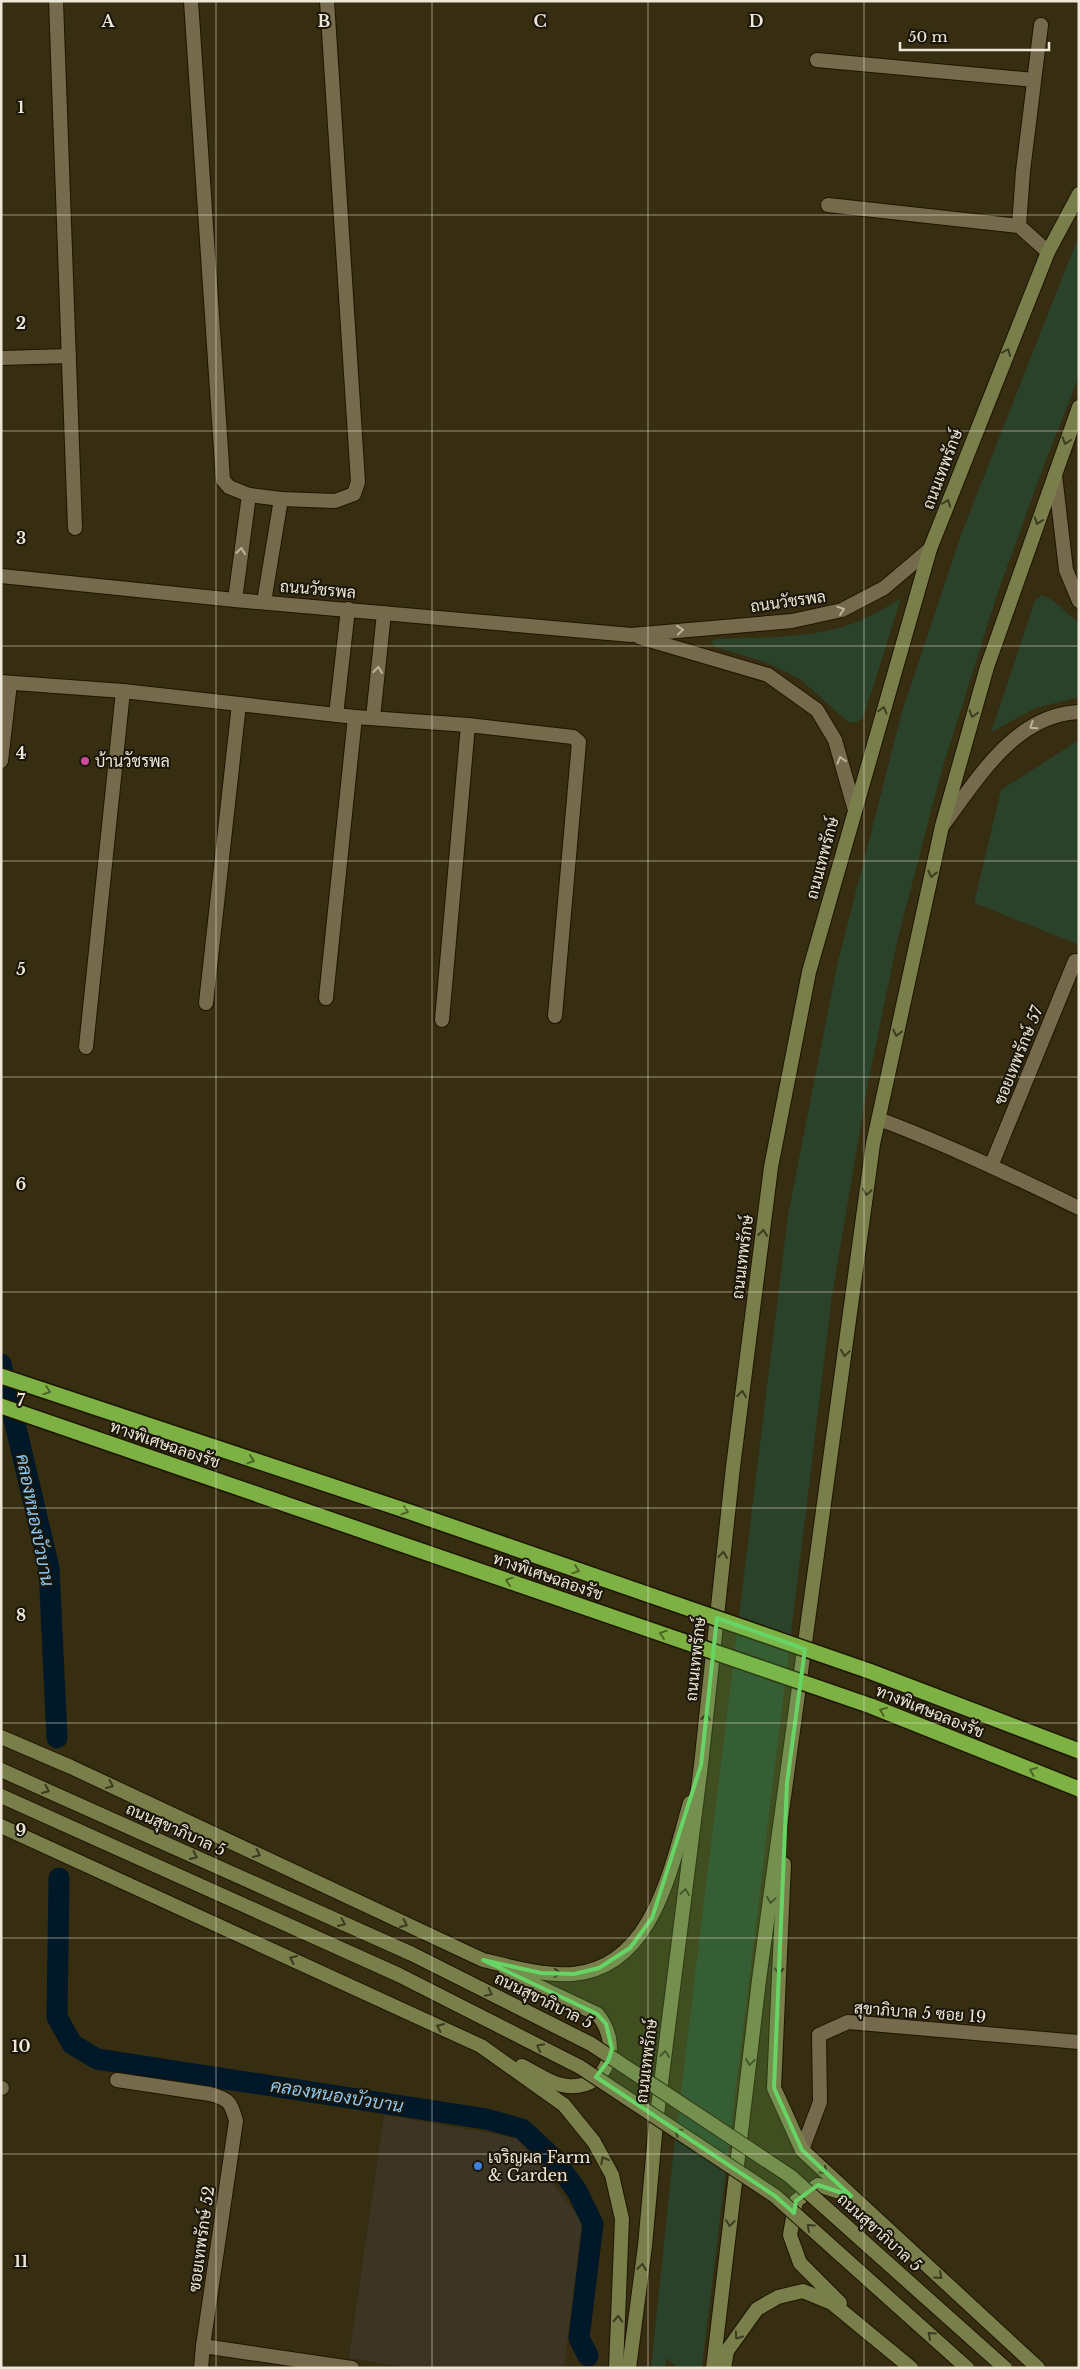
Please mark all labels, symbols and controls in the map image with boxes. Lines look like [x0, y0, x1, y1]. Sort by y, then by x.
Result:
text: A [101, 11, 116, 31]
text: B [318, 11, 331, 31]
text: C [533, 11, 547, 31]
text: D [749, 11, 763, 31]
scale bar [900, 20, 1049, 52]
text: 50 m [908, 27, 948, 46]
text: 1 [18, 97, 25, 117]
text: 2 [16, 313, 26, 333]
one-way arrow [1001, 348, 1012, 357]
street label: ถนนเทพรักษ์ [916, 425, 967, 512]
one-way arrow [1061, 436, 1071, 444]
one-way arrow [942, 500, 952, 508]
one-way arrow [1034, 516, 1044, 525]
text: 3 [16, 528, 26, 548]
one-way arrow [236, 547, 246, 556]
street label: ถนนวัชรพล [279, 576, 357, 602]
street label: ถนนวัชรพล [749, 586, 827, 616]
one-way arrow [836, 605, 844, 615]
one-way arrow [676, 625, 684, 636]
one-way arrow [372, 666, 383, 674]
one-way arrow [877, 706, 887, 715]
one-way arrow [969, 709, 979, 718]
one-way arrow [1029, 720, 1039, 729]
text: 4 [16, 743, 26, 763]
place label: บ้านวัชรพล [95, 751, 170, 771]
marker: บ้านวัชรพล [79, 755, 91, 767]
one-way arrow [836, 756, 847, 765]
street label: ถนนเทพรักษ์ [799, 814, 843, 901]
one-way arrow [927, 869, 938, 878]
text: 5 [16, 959, 26, 979]
street label: ซอยเทพรักษ์ 57 [987, 1001, 1047, 1107]
one-way arrow [893, 1028, 903, 1037]
text: 6 [16, 1174, 27, 1194]
one-way arrow [862, 1188, 873, 1196]
street label: ถนนเทพรักษ์ [725, 1213, 757, 1300]
one-way arrow [757, 1228, 768, 1236]
one-way arrow [840, 1349, 851, 1357]
one-way arrow [43, 1386, 51, 1396]
one-way arrow [736, 1389, 747, 1397]
text: 7 [17, 1390, 26, 1410]
street label: ทางพิเศษฉลองรัช [107, 1416, 223, 1472]
water label: คลองหนองบัวบาน [11, 1452, 59, 1589]
one-way arrow [247, 1454, 255, 1464]
one-way arrow [401, 1505, 409, 1515]
street label: ทางพิเศษฉลองรัช [490, 1548, 606, 1604]
one-way arrow [718, 1551, 729, 1559]
one-way arrow [571, 1564, 579, 1574]
one-way arrow [506, 1577, 514, 1587]
text: 8 [16, 1605, 26, 1625]
street label: ถนนเทพรักษ์ [679, 1616, 709, 1702]
one-way arrow [659, 1630, 668, 1640]
street label: ทางพิเศษฉลองรัช [873, 1680, 987, 1742]
one-way arrow [879, 1707, 887, 1717]
one-way arrow [700, 1712, 711, 1720]
one-way arrow [1030, 1767, 1038, 1777]
one-way arrow [105, 1779, 114, 1790]
one-way arrow [41, 1783, 50, 1794]
street label: ถนนสุขาภิบาล 5 [122, 1798, 229, 1862]
text: 9 [16, 1820, 27, 1840]
one-way arrow [252, 1848, 261, 1859]
one-way arrow [189, 1850, 198, 1861]
one-way arrow [679, 1888, 690, 1896]
one-way arrow [766, 1897, 777, 1905]
one-way arrow [337, 1917, 346, 1927]
one-way arrow [399, 1917, 408, 1928]
one-way arrow [289, 1954, 298, 1965]
street label: ถนนสุขาภิบาล 5 [491, 1968, 597, 2034]
one-way arrow [553, 1968, 561, 1979]
one-way arrow [774, 1968, 785, 1976]
one-way arrow [484, 1987, 493, 1997]
street label: สุขาภิบาล 5 ซอย 19 [853, 1997, 987, 2029]
street label: ถนนเทพรักษ์ [629, 2017, 661, 2104]
one-way arrow [436, 2022, 445, 2033]
text: 10 [11, 2036, 31, 2056]
one-way arrow [537, 2043, 546, 2053]
one-way arrow [659, 2049, 670, 2057]
one-way arrow [745, 2058, 756, 2066]
water label: คลองหนองบัวบาน [269, 2075, 406, 2117]
one-way arrow [675, 2129, 684, 2138]
place label: เจริญผล Farm & Garden [488, 2147, 591, 2185]
one-way arrow [600, 2156, 610, 2165]
marker: เจริญผล Farm & Garden [472, 2160, 484, 2172]
one-way arrow [818, 2165, 827, 2174]
street label: ซอยเทพรักษ์ 52 [182, 2184, 218, 2293]
street label: ถนนสุขาภิบาล 5 [832, 2189, 926, 2277]
one-way arrow [725, 2219, 736, 2227]
one-way arrow [806, 2224, 815, 2233]
text: 11 [14, 2251, 28, 2271]
one-way arrow [637, 2263, 647, 2272]
one-way arrow [934, 2270, 943, 2279]
one-way arrow [613, 2315, 623, 2322]
one-way arrow [735, 2330, 744, 2340]
one-way arrow [928, 2332, 937, 2341]

